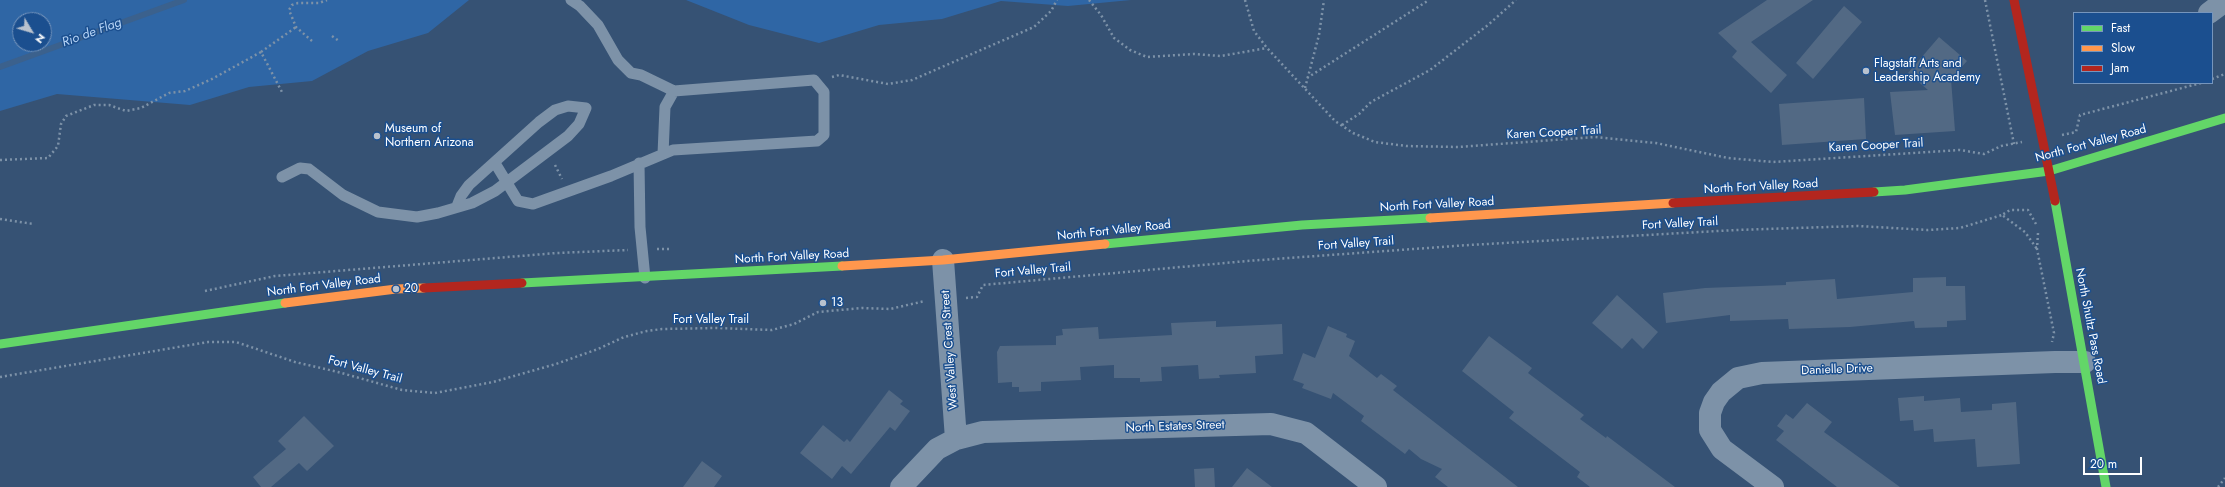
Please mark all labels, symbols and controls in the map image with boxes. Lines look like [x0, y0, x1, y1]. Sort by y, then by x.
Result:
north arrow [12, 12, 52, 52]
legend [2073, 12, 2213, 84]
water label: Rio de Flag [60, 15, 124, 51]
text: Fast [2111, 19, 2130, 37]
text: N [32, 30, 50, 47]
text: Slow [2111, 39, 2135, 57]
place label: Flagstaff Arts and Leadership Academy [1874, 57, 1980, 85]
text: Jam [2111, 59, 2129, 77]
marker: Flagstaff Arts and Leadership Academy [1861, 66, 1871, 76]
place label: Museum of Northern Arizona [385, 122, 473, 150]
street label: North Fort Valley Road [2034, 122, 2148, 166]
street label: Karen Cooper Trail [1506, 123, 1602, 143]
marker: Museum of Northern Arizona [372, 131, 382, 141]
street label: Karen Cooper Trail [1828, 136, 1924, 156]
street label: North Fort Valley Road [1704, 177, 1818, 197]
street label: North Fort Valley Road [1380, 195, 1494, 215]
street label: Fort Valley Trail [1642, 215, 1718, 233]
street label: North Fort Valley Road [1056, 218, 1172, 244]
street label: Fort Valley Trail [1318, 234, 1394, 254]
street label: North Fort Valley Road [735, 247, 849, 267]
street label: Fort Valley Trail [994, 261, 1072, 281]
street label: North Shultz Pass Road [2072, 267, 2108, 385]
street label: North Fort Valley Road [266, 272, 382, 300]
place label: 20 [404, 282, 418, 296]
marker: 20 [391, 284, 401, 294]
street label: West Valley Crest Street [939, 290, 961, 410]
place label: 13 [831, 296, 843, 310]
marker: 13 [818, 298, 828, 308]
street label: Fort Valley Trail [673, 313, 749, 327]
street label: Fort Valley Trail [326, 353, 404, 387]
street label: Danielle Drive [1801, 362, 1873, 378]
street label: North Estates Street [1125, 418, 1225, 436]
scale bar [2085, 449, 2144, 475]
text: 20 m [2090, 455, 2117, 473]

